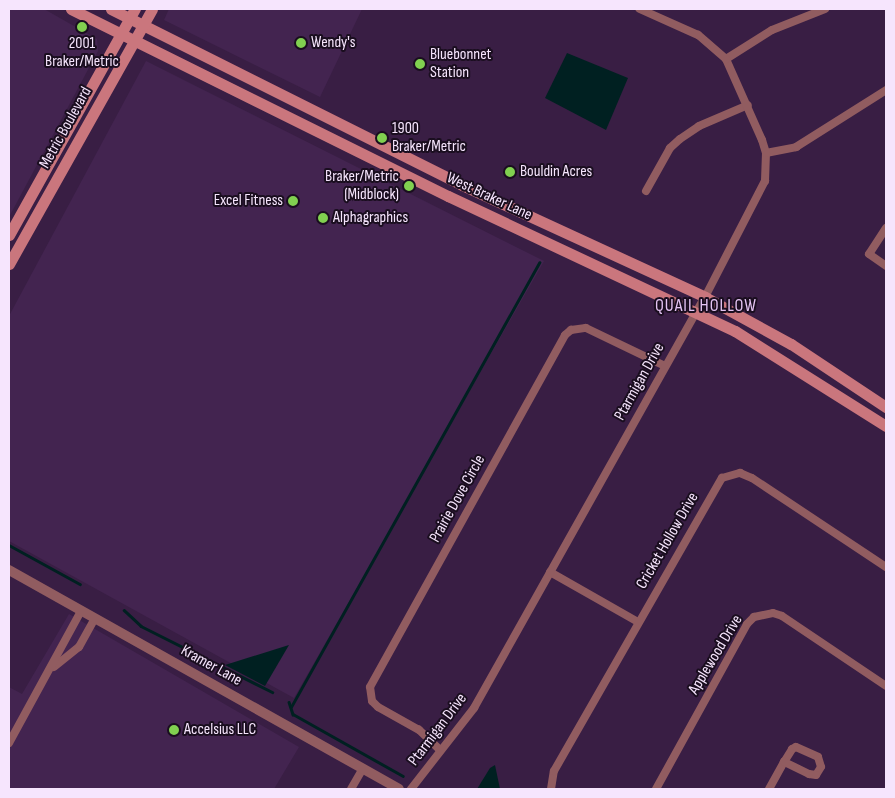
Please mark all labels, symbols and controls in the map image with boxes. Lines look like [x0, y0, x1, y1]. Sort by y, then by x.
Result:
marker: 2001 Braker/Metric [76, 21, 88, 33]
place label: Wendy's [311, 33, 356, 53]
place label: 2001 Braker/Metric [45, 34, 119, 72]
marker: Wendy's [295, 37, 307, 49]
place label: Bluebonnet Station [430, 45, 491, 83]
marker: Bluebonnet Station [414, 58, 426, 70]
street label: Metric Boulevard [36, 84, 96, 172]
place label: 1900 Braker/Metric [392, 119, 466, 157]
marker: 1900 Braker/Metric [376, 132, 388, 144]
place label: Bouldin Acres [520, 162, 592, 182]
marker: Bouldin Acres [504, 166, 516, 178]
place label: Braker/Metric (Midblock) [325, 167, 399, 205]
street label: West Braker Lane [443, 169, 535, 225]
marker: Braker/Metric (Midblock) [403, 180, 415, 192]
place label: Excel Fitness [214, 191, 283, 211]
marker: Excel Fitness [287, 195, 299, 207]
place label: Alphagraphics [333, 208, 408, 228]
marker: Alphagraphics [317, 212, 329, 224]
district label: QUAIL HOLLOW [653, 295, 759, 317]
street label: Ptarmigan Drive [611, 340, 669, 424]
street label: Prairie Dove Circle [426, 452, 490, 546]
street label: Cricket Hollow Drive [633, 489, 703, 593]
street label: Applewood Drive [685, 612, 747, 698]
street label: Kramer Lane [177, 641, 245, 691]
street label: Ptarmigan Drive [405, 690, 471, 770]
place label: Accelsius LLC [184, 720, 256, 740]
marker: Accelsius LLC [168, 724, 180, 736]

